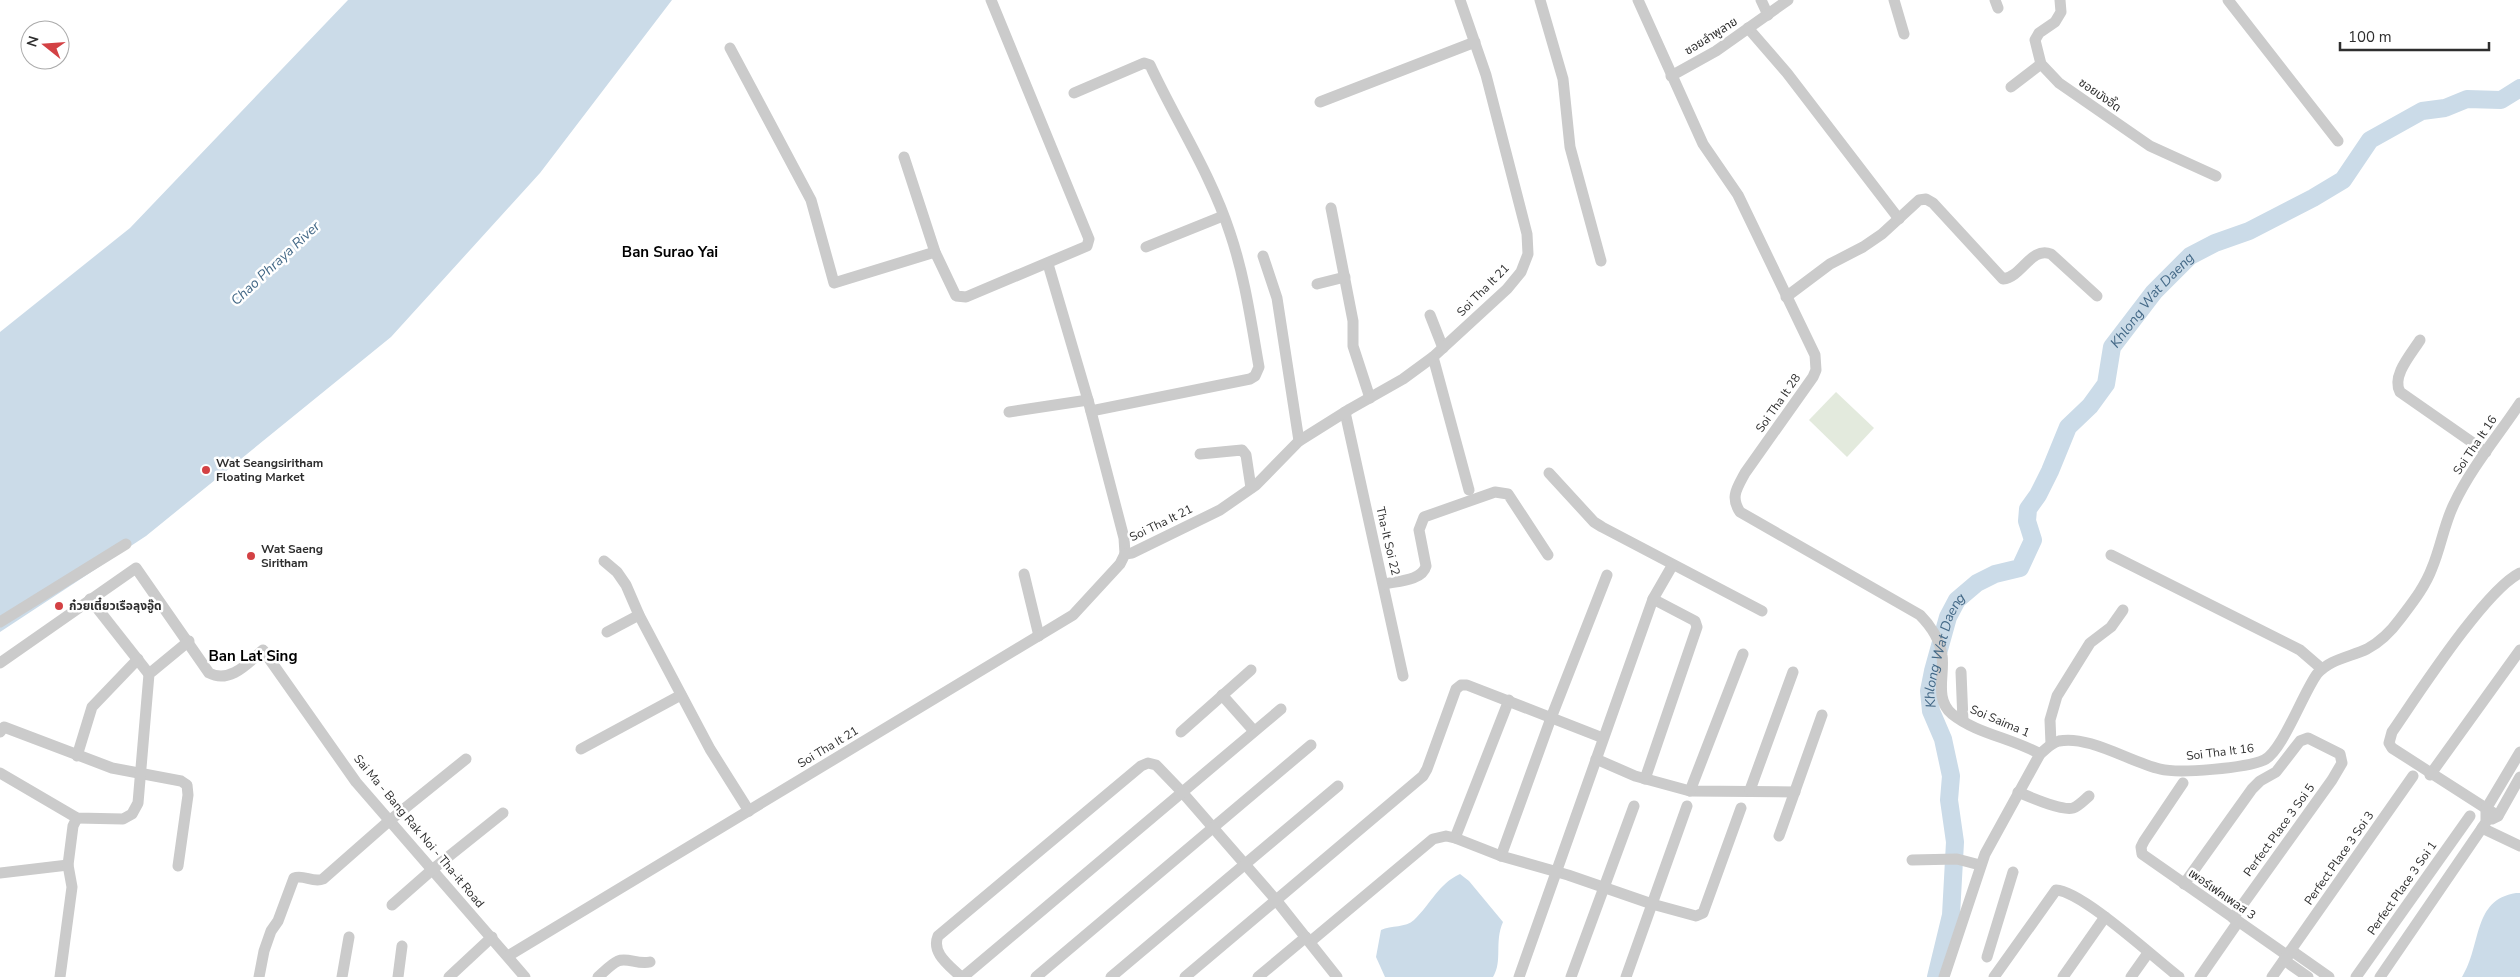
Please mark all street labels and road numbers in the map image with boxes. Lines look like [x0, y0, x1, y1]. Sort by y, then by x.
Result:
street label: ซอยลำพูลาย [1681, 13, 1741, 59]
street label: ซอยบังอี๊ด [2075, 74, 2125, 116]
street label: Soi Tha It 21 [1453, 260, 1513, 320]
street label: Soi Tha It 28 [1752, 370, 1804, 436]
street label: Soi Tha It 16 [2449, 412, 2501, 478]
street label: Soi Tha It 21 [1127, 501, 1195, 545]
street label: Tha-It Soi 22 [1372, 505, 1404, 577]
street label: Soi Saima 1 [1968, 701, 2032, 741]
street label: Soi Tha It 21 [795, 723, 861, 771]
street label: Soi Tha It 16 [2185, 740, 2255, 764]
street label: Sai Ma - Bang Rak Noi - Tha-it Road [350, 751, 488, 911]
street label: Perfect Place 3 Soi 5 [2240, 780, 2318, 880]
street label: Perfect Place 3 Soi 3 [2301, 808, 2377, 908]
street label: Perfect Place 3 Soi 1 [2364, 838, 2440, 938]
street label: เพอร์เฟคเพลส 3 [2185, 865, 2259, 923]

